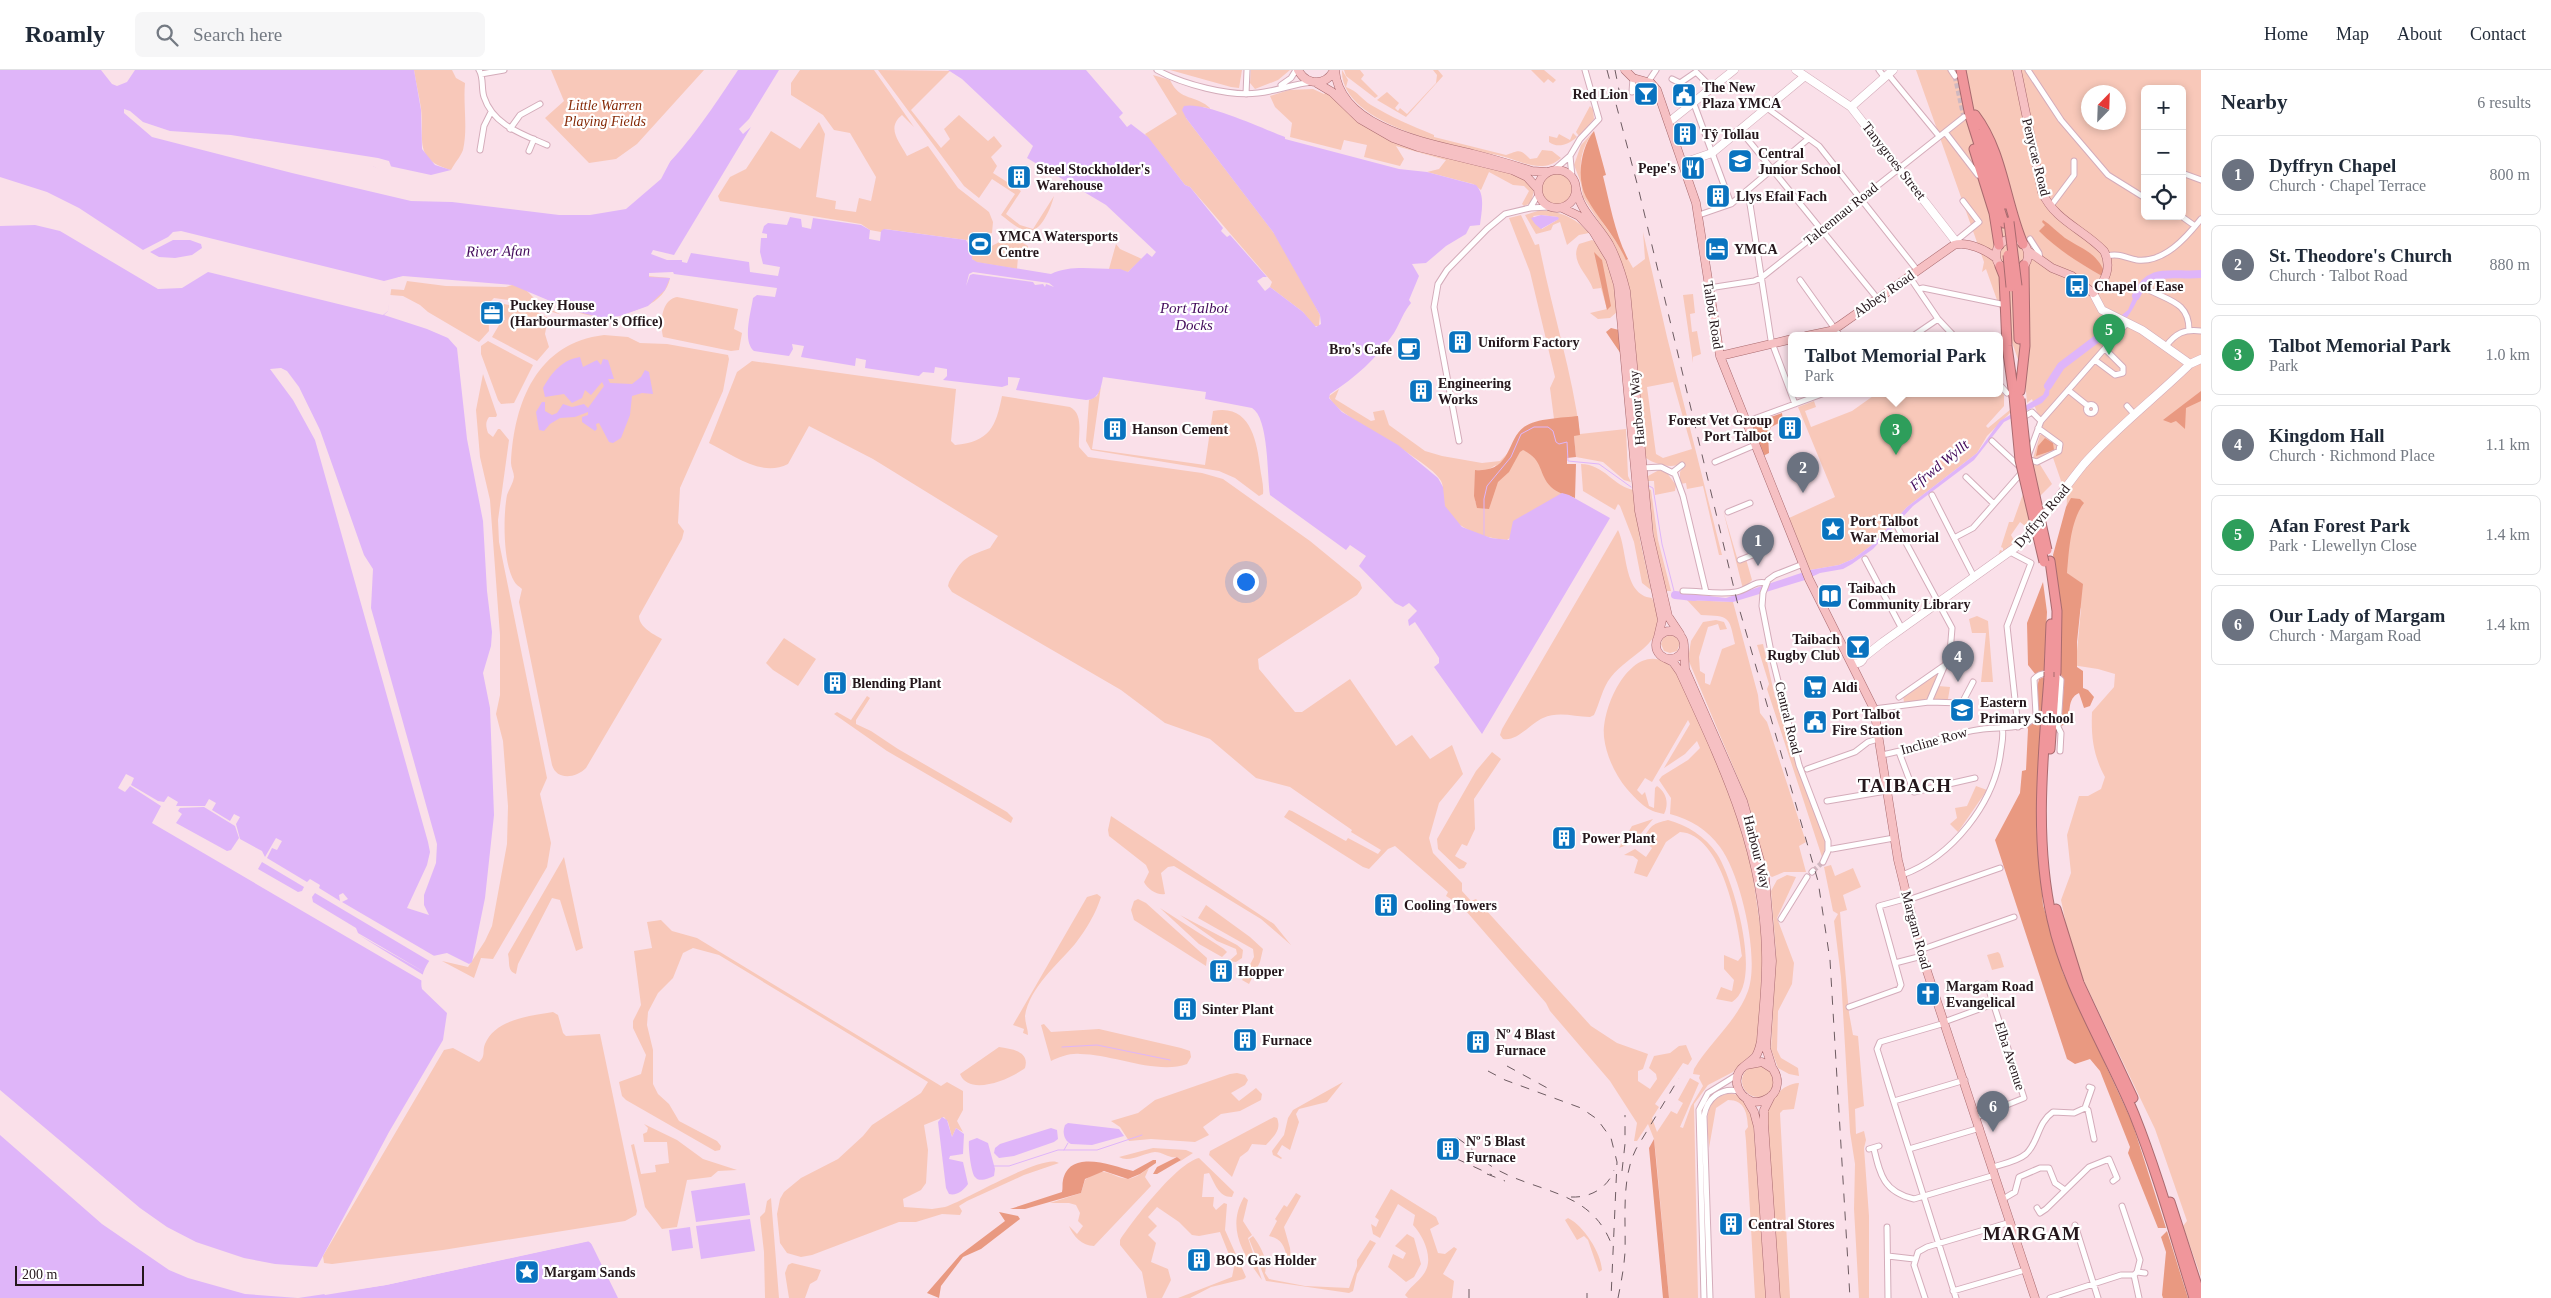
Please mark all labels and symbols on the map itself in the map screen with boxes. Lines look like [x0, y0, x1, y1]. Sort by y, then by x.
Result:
place label: The New Plaza YMCA [1702, 80, 1782, 111]
bar icon: Red Lion [1633, 81, 1659, 107]
public building icon: The New Plaza YMCA [1671, 82, 1697, 108]
north arrow [2081, 85, 2126, 130]
place label: Red Lion [1572, 87, 1628, 102]
park label: Little Warren Playing Fields [563, 98, 647, 129]
street label: Penycae Road [2019, 117, 2053, 197]
street label: Tanygroes Street [1859, 119, 1929, 203]
building icon: Tŷ Tollau [1672, 121, 1698, 147]
place label: Tŷ Tollau [1702, 127, 1759, 142]
place label: Central Junior School [1758, 146, 1841, 177]
school or university icon: Central Junior School [1727, 148, 1753, 174]
restaurant icon: Pepe's [1680, 155, 1706, 181]
place label: Pepe's [1638, 161, 1677, 176]
place label: Steel Stockholder's Warehouse [1036, 162, 1150, 193]
building icon: Steel Stockholder's Warehouse [1006, 164, 1032, 190]
street label: Talcennau Road [1801, 180, 1881, 248]
building icon: Llys Efail Fach [1705, 183, 1731, 209]
place label: Llys Efail Fach [1736, 189, 1827, 204]
place label: YMCA Watersports Centre [998, 229, 1118, 260]
sports icon: YMCA Watersports Centre [967, 231, 993, 257]
hotel icon: YMCA [1704, 236, 1730, 262]
water label: River Afan [465, 242, 530, 260]
place label: YMCA [1734, 242, 1778, 257]
street label: Abbey Road [1851, 268, 1917, 320]
bus stop icon: Chapel of Ease [2064, 273, 2090, 299]
place label: Chapel of Ease [2094, 279, 2183, 294]
street label: Talbot Road [1700, 280, 1726, 350]
place label: Puckey House (Harbourmaster's Office) [510, 298, 663, 330]
office icon: Puckey House (Harbourmaster's Office) [479, 300, 505, 326]
water label: Port Talbot Docks [1159, 300, 1229, 333]
pin: 5 [2093, 314, 2125, 355]
building icon: Uniform Factory [1447, 329, 1473, 355]
place label: Uniform Factory [1478, 335, 1579, 350]
cafe icon: Bro's Cafe [1396, 336, 1422, 362]
place label: Bro's Cafe [1329, 342, 1392, 357]
street label: Harbour Way [1626, 370, 1648, 446]
place label: Engineering Works [1438, 376, 1511, 407]
building icon: Engineering Works [1408, 378, 1434, 404]
place label: Forest Vet Group Port Talbot [1668, 413, 1772, 444]
pin: 3 [1880, 414, 1912, 455]
building icon: Forest Vet Group Port Talbot [1777, 415, 1803, 441]
building icon: Hanson Cement [1102, 416, 1128, 442]
place label: Hanson Cement [1132, 422, 1228, 437]
water label: Ffrwd Wyllt [1906, 436, 1972, 494]
pin: 2 [1787, 452, 1819, 493]
street label: Dyffryn Road [2011, 481, 2073, 551]
place label: Port Talbot War Memorial [1850, 514, 1939, 545]
place icon: Port Talbot War Memorial [1820, 516, 1846, 542]
pin: 1 [1742, 525, 1774, 566]
your location [1233, 569, 1259, 595]
place label: Taibach Community Library [1848, 581, 1971, 612]
library icon: Taibach Community Library [1817, 583, 1843, 609]
place label: Taibach Rugby Club [1767, 632, 1840, 663]
bar icon: Taibach Rugby Club [1845, 634, 1871, 660]
pin: 4 [1942, 641, 1974, 682]
building icon: Blending Plant [822, 670, 848, 696]
supermarket icon: Aldi [1802, 674, 1828, 700]
place label: Blending Plant [852, 676, 941, 691]
street label: Central Road [1772, 680, 1804, 756]
place label: Aldi [1832, 680, 1858, 695]
place label: Eastern Primary School [1980, 695, 2074, 726]
school or university icon: Eastern Primary School [1949, 697, 1975, 723]
place label: Port Talbot Fire Station [1832, 707, 1903, 738]
public building icon: Port Talbot Fire Station [1802, 709, 1828, 735]
street label: Incline Row [1899, 724, 1970, 758]
district label: TAIBACH [1858, 775, 1952, 796]
street label: Harbour Way [1741, 814, 1773, 890]
building icon: Power Plant [1551, 825, 1577, 851]
place label: Power Plant [1582, 831, 1656, 846]
street label: Margam Road [1898, 889, 1934, 971]
building icon: Cooling Towers [1373, 892, 1399, 918]
place label: Cooling Towers [1404, 898, 1498, 913]
building icon: Hopper [1208, 958, 1234, 984]
place label: Hopper [1238, 964, 1284, 979]
place label: Margam Road Evangelical [1946, 979, 2034, 1010]
church icon: Margam Road Evangelical [1915, 981, 1941, 1007]
building icon: Sinter Plant [1172, 996, 1198, 1022]
place label: Sinter Plant [1202, 1002, 1274, 1017]
street label: Elba Avenue [1992, 1020, 2028, 1092]
building icon: Furnace [1232, 1027, 1258, 1053]
place label: Nº 4 Blast Furnace [1496, 1027, 1555, 1058]
building icon: Nº 4 Blast Furnace [1465, 1029, 1491, 1055]
place label: Furnace [1262, 1033, 1312, 1048]
pin: 6 [1977, 1091, 2009, 1132]
place label: Nº 5 Blast Furnace [1466, 1134, 1525, 1165]
building icon: Nº 5 Blast Furnace [1435, 1136, 1461, 1162]
building icon: Central Stores [1718, 1211, 1744, 1237]
place label: Central Stores [1748, 1217, 1835, 1232]
district label: MARGAM [1983, 1223, 2081, 1244]
building icon: BOS Gas Holder [1186, 1247, 1212, 1273]
place label: BOS Gas Holder [1216, 1253, 1316, 1268]
place icon: Margam Sands [514, 1259, 540, 1285]
scale bar [15, 1263, 144, 1286]
place label: Margam Sands [544, 1265, 636, 1280]

